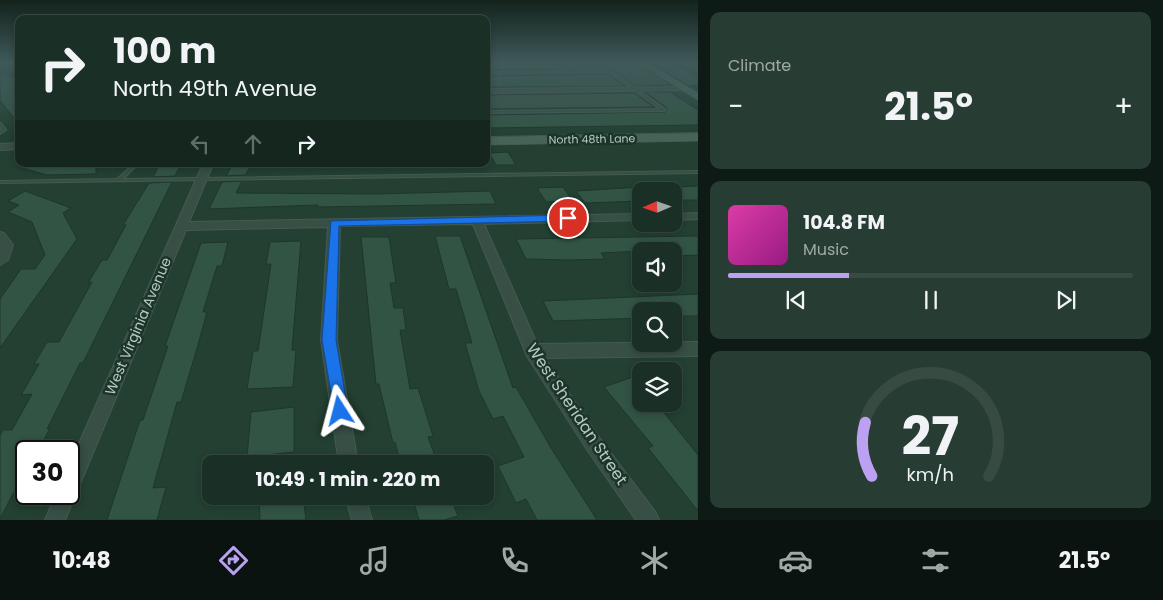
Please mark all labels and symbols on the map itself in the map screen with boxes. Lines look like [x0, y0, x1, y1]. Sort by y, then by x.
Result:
street label: North 48th Lane [548, 130, 636, 148]
north arrow [632, 182, 682, 232]
pin [547, 197, 589, 239]
street label: West Virginia Avenue [100, 254, 176, 398]
street label: West Sheridan Street [521, 339, 633, 490]
position arrow [313, 384, 365, 436]
speed limit sign: 30 [15, 440, 80, 505]

